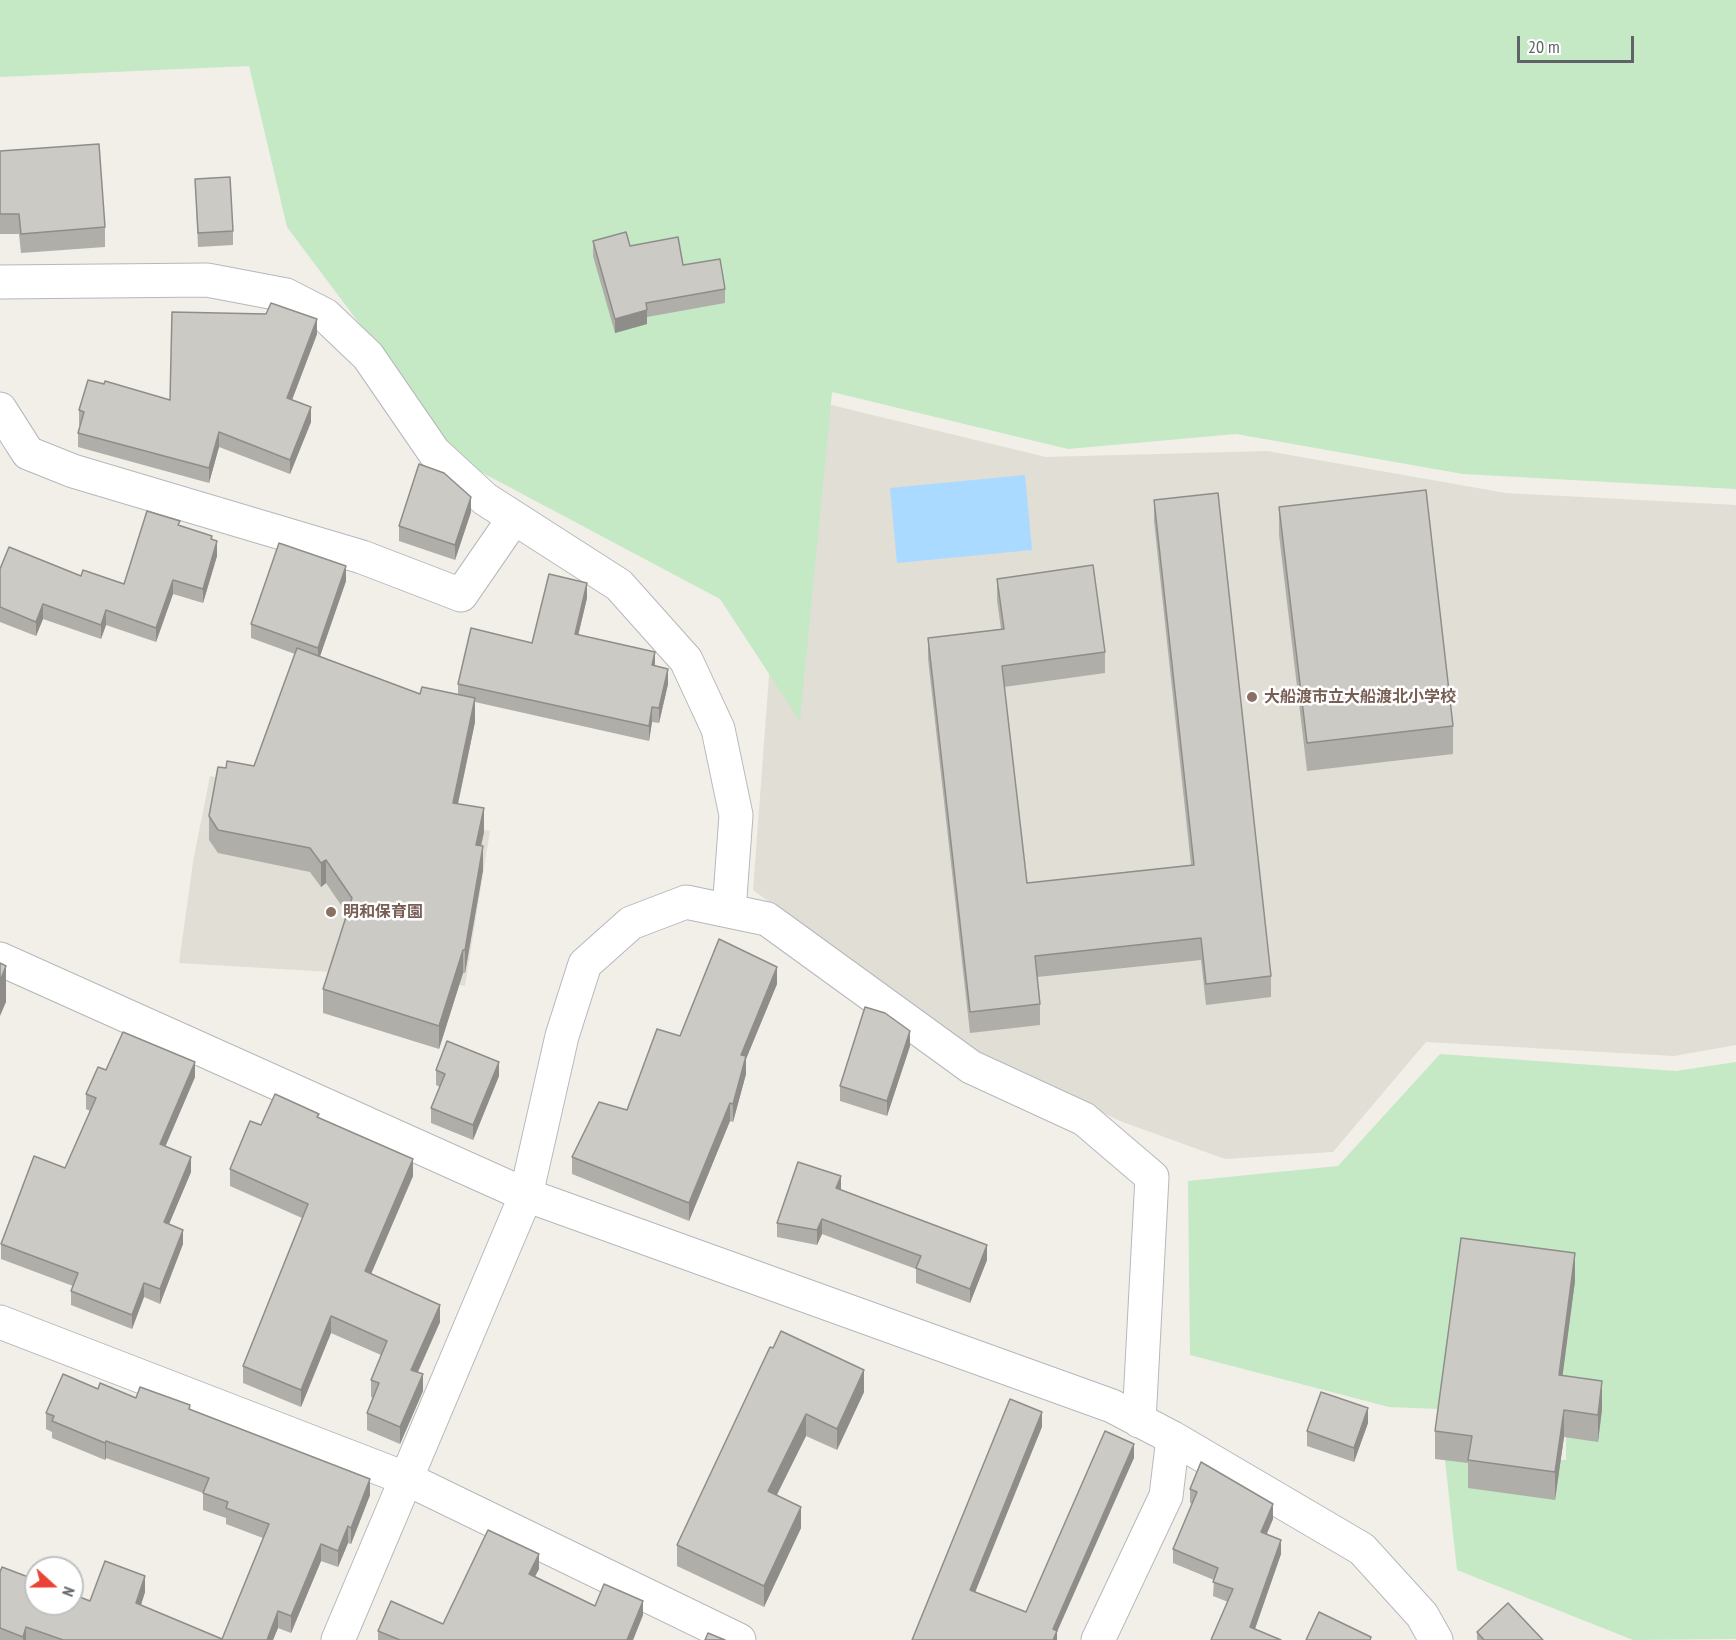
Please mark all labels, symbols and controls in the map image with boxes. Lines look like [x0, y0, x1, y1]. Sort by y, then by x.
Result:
scale bar [1520, 24, 1637, 62]
text: 20 m [1528, 35, 1560, 58]
place label: 大船渡市立大船渡北小学校 [1264, 687, 1456, 707]
marker: 大船渡市立大船渡北小学校 [1245, 690, 1259, 704]
place label: 明和保育園 [343, 902, 423, 922]
marker: 明和保育園 [324, 905, 338, 919]
north arrow [24, 1556, 84, 1616]
text: N [58, 1584, 80, 1599]

